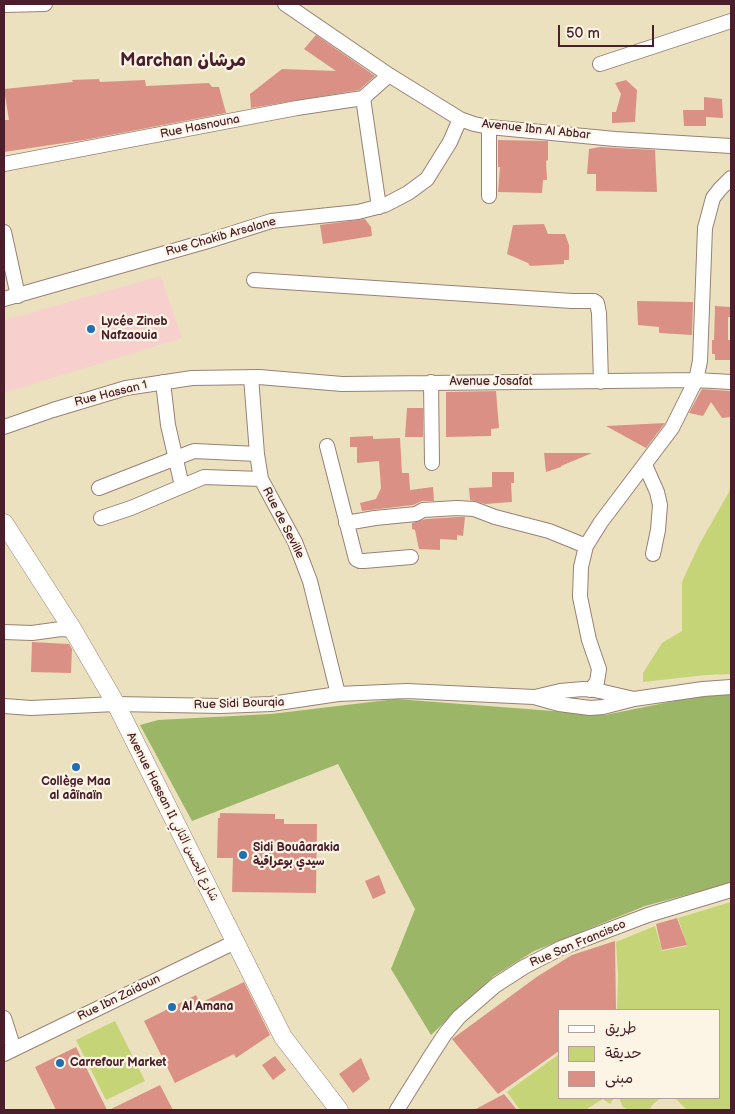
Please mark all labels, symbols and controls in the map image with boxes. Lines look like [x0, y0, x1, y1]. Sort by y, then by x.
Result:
scale bar [560, 15, 656, 47]
text: 50 m [566, 24, 600, 43]
district label: Marchan مرشان [120, 50, 246, 72]
street label: Rue Hasnouna [159, 112, 241, 142]
street label: Avenue Ibn Al Abbar [481, 117, 591, 143]
street label: Rue Chakib Arsalane [164, 214, 278, 260]
place label: Lycée Zineb Nafzaouia [101, 315, 168, 343]
marker: Lycée Zineb Nafzaouia [85, 323, 97, 335]
street label: Avenue Josafat [450, 375, 532, 389]
street label: Rue Hassan 1 [73, 378, 149, 410]
street label: Rue de Seville [259, 485, 307, 561]
street label: Rue Sidi Bourqia [193, 695, 285, 713]
street label: Avenue Hassan II شارع الحسن الثاني [123, 730, 221, 904]
marker: Collège Maa al aâïnaïn [70, 761, 82, 773]
place label: Collège Maa al aâïnaïn [41, 775, 111, 803]
place label: Sidi Bouâarakia سيدي بوعراقية [253, 841, 340, 869]
marker: Sidi Bouâarakia سيدي بوعراقية [237, 849, 249, 861]
street label: Rue San Francisco [528, 917, 628, 971]
street label: Rue Ibn Zaidoun [75, 972, 163, 1024]
place label: Al Amana [182, 1000, 233, 1014]
marker: Al Amana [166, 1001, 178, 1013]
legend [558, 1009, 720, 1099]
text: طريق [605, 1019, 637, 1038]
text: حديقة [605, 1044, 642, 1063]
place label: Carrefour Market [70, 1056, 166, 1070]
marker: Carrefour Market [54, 1057, 66, 1069]
text: مبنى [605, 1069, 633, 1088]

